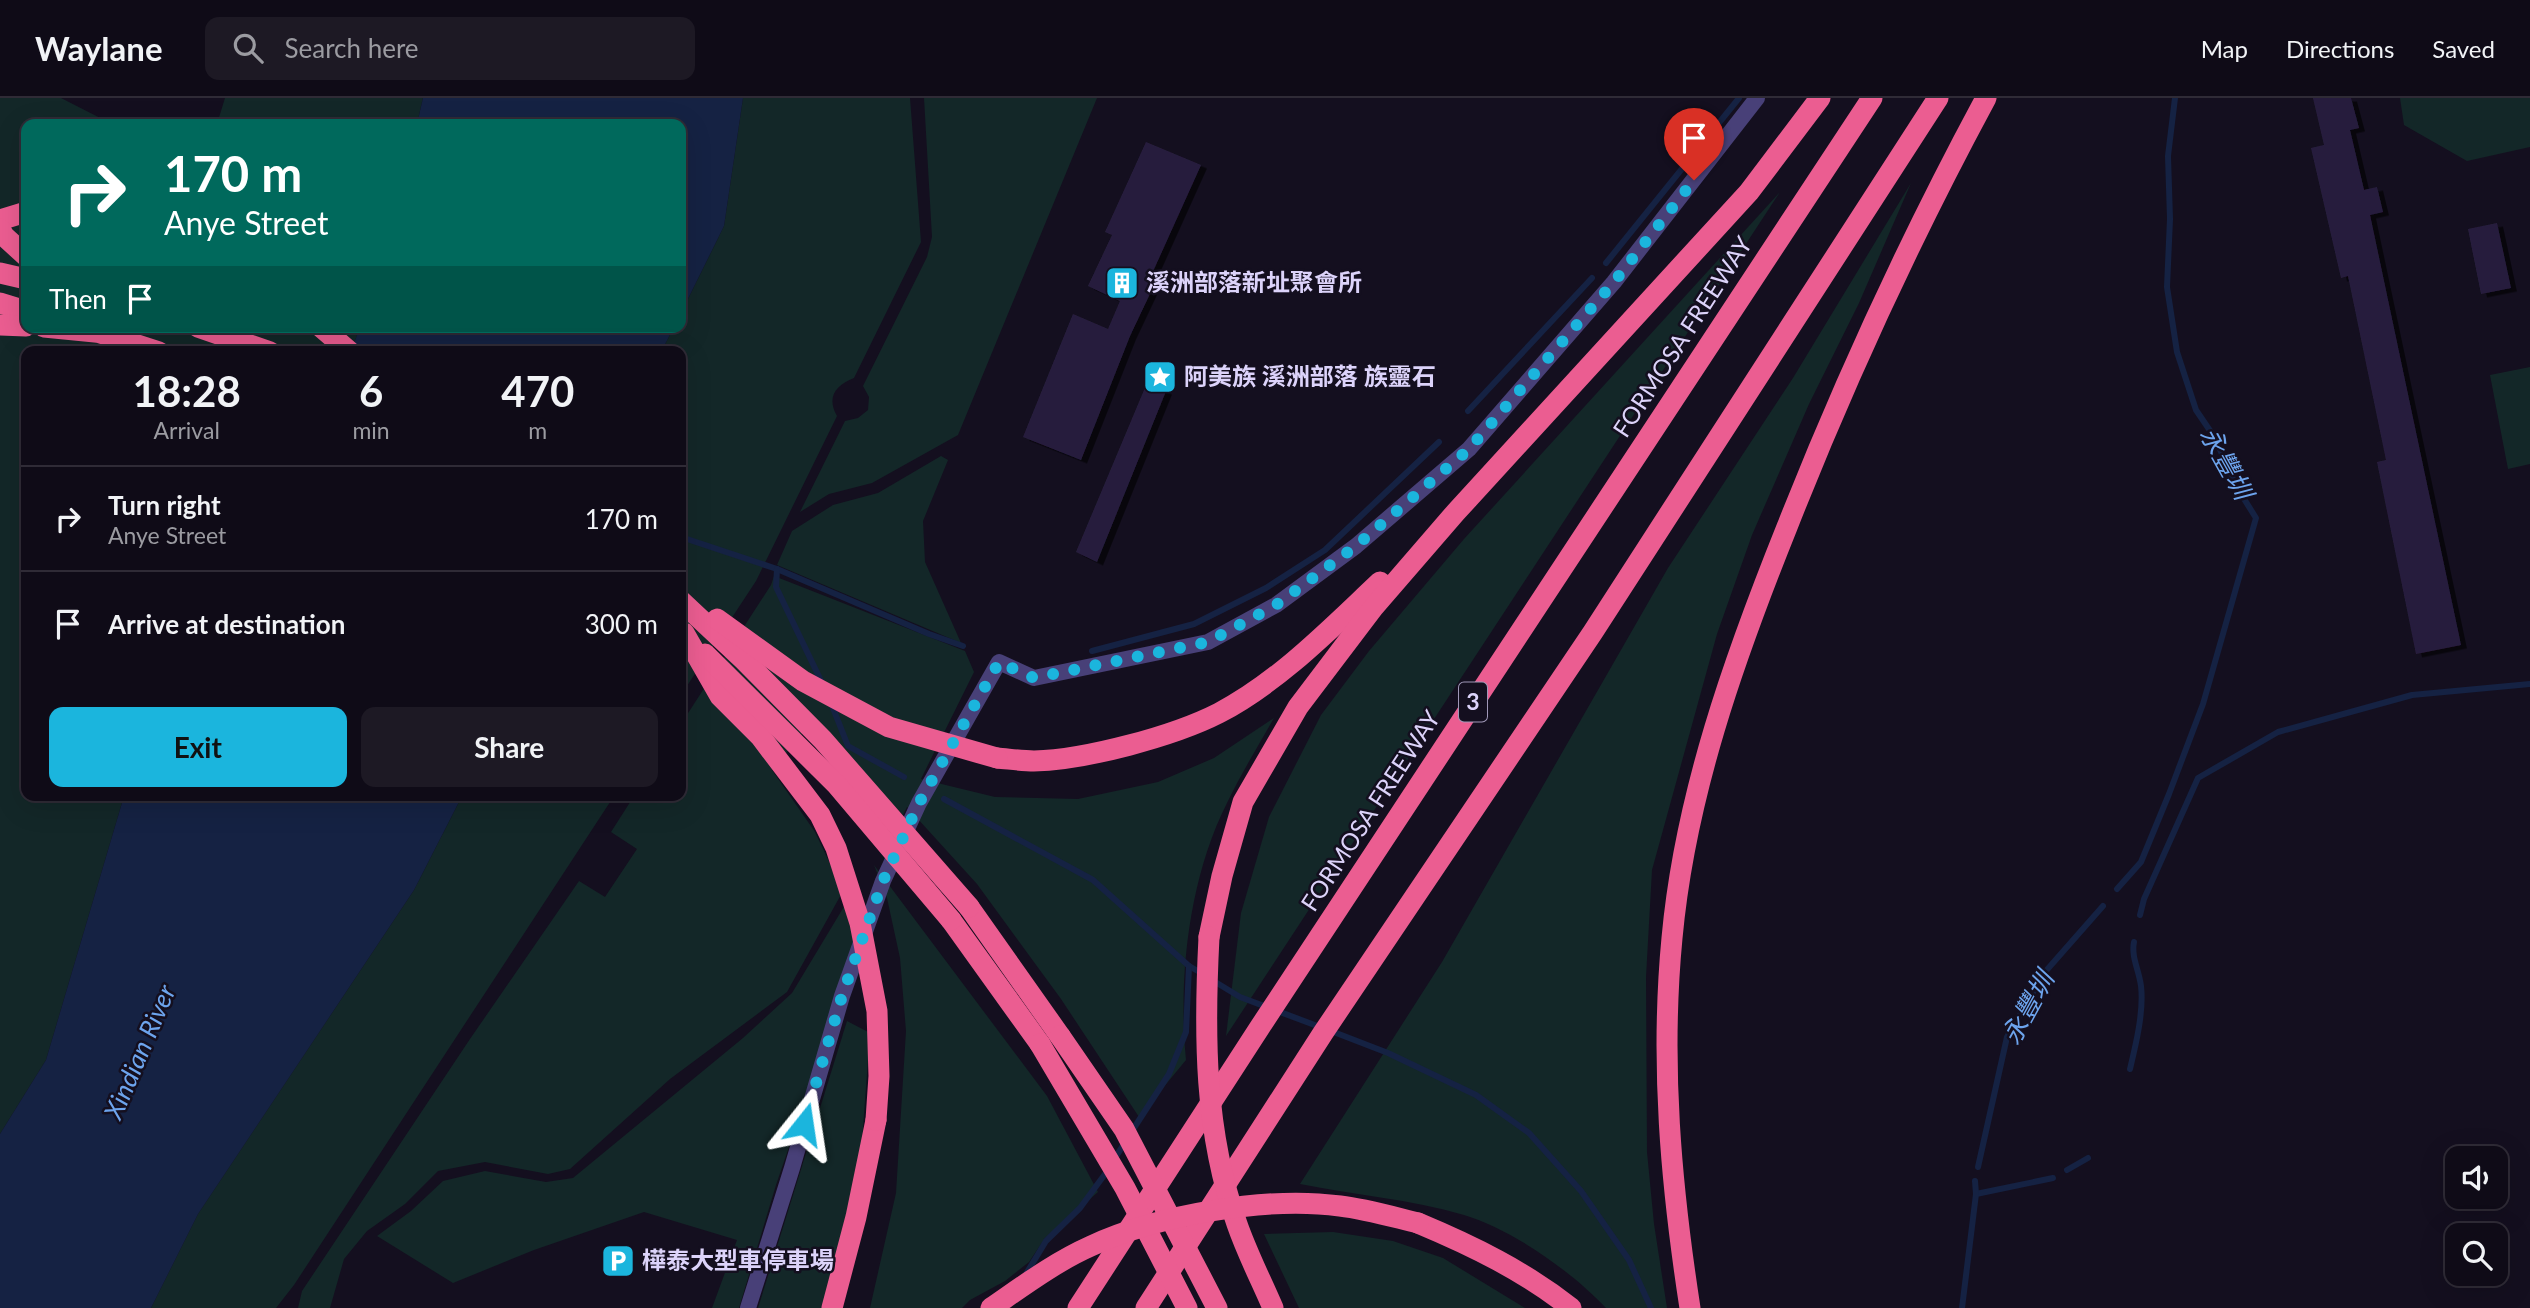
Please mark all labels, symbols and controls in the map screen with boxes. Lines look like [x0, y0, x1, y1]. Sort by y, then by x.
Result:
search box [205, 17, 695, 80]
text: Waylane [35, 28, 163, 68]
icon: search [229, 29, 267, 67]
text: Search here [285, 32, 419, 64]
text: Map [2201, 34, 2248, 63]
text: Directions [2286, 34, 2394, 63]
text: Saved [2432, 34, 2495, 63]
pin [1664, 108, 1724, 180]
icon: arrive [1675, 119, 1713, 157]
text: 170 m [164, 144, 302, 202]
icon: right [49, 147, 140, 238]
text: Anye Street [164, 203, 328, 242]
street label: FORMOSA FREEWAY [1606, 231, 1757, 442]
building icon: 溪洲部落新址聚會所 [1103, 264, 1141, 302]
place label: 溪洲部落新址聚會所 [1146, 267, 1362, 296]
icon: arrive [121, 280, 159, 318]
text: Then [49, 283, 107, 315]
place icon: 阿美族 溪洲部落 族靈石 [1141, 358, 1179, 396]
place label: 阿美族 溪洲部落 族靈石 [1184, 361, 1436, 390]
text: 18:28 [133, 366, 241, 416]
text: 6 [359, 366, 383, 416]
text: 470 [501, 366, 574, 416]
text: Arrival [154, 416, 220, 444]
text: min [352, 416, 390, 444]
text: m [528, 416, 547, 444]
water label: 永豐圳 [2194, 421, 2262, 508]
text: Turn right [108, 489, 221, 521]
icon: right [49, 500, 87, 538]
text: 170 m [585, 503, 658, 535]
text: Anye Street [108, 521, 226, 549]
icon: arrive [49, 605, 87, 643]
text: Arrive at destination [108, 608, 345, 640]
text: 300 m [585, 608, 658, 640]
road number: 3 [1459, 682, 1487, 722]
street label: FORMOSA FREEWAY [1294, 705, 1445, 916]
button: Exit [49, 707, 347, 787]
button: Share [361, 707, 658, 787]
water label: 永豐圳 [1994, 962, 2062, 1049]
water label: Xindian River [96, 979, 182, 1125]
position arrow [767, 1087, 841, 1161]
map controls [2445, 1146, 2508, 1286]
button: sound [2445, 1146, 2508, 1209]
button: search [2445, 1223, 2508, 1286]
parking icon: 樺泰大型車停車場 [599, 1242, 637, 1280]
place label: 樺泰大型車停車場 [642, 1245, 834, 1274]

